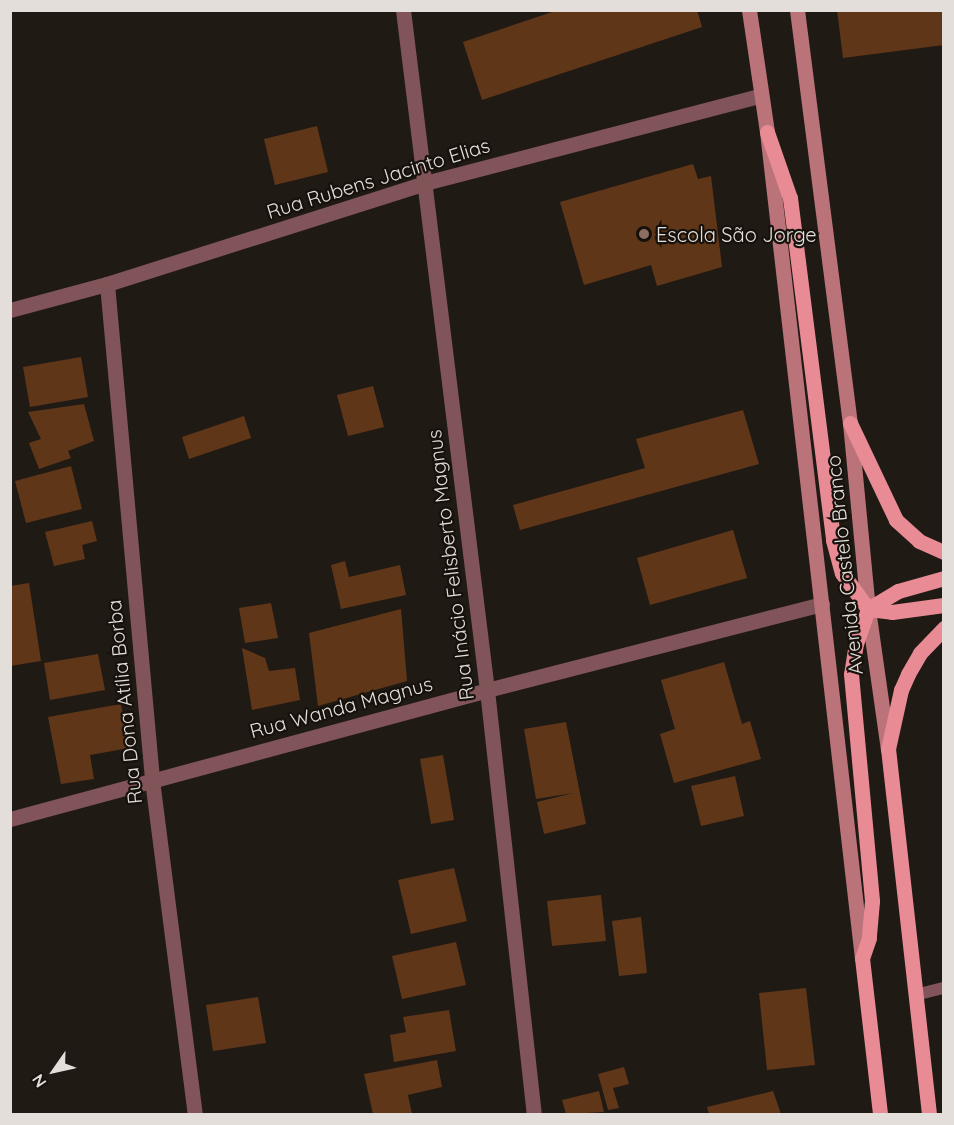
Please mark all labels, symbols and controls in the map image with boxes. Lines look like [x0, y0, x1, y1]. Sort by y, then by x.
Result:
street label: Rua Rubens Jacinto Elias [263, 133, 493, 223]
place label: Escola São Jorge [656, 222, 817, 246]
marker: Escola São Jorge [637, 227, 651, 241]
street label: Rua Inácio Felisberto Magnus [421, 428, 479, 702]
street label: Avenida Castelo Branco [821, 454, 867, 676]
street label: Rua Dona Atília Borba [101, 599, 147, 805]
street label: Rua Wanda Magnus [247, 671, 435, 743]
north arrow [24, 1041, 84, 1101]
text: N [28, 1071, 51, 1092]

